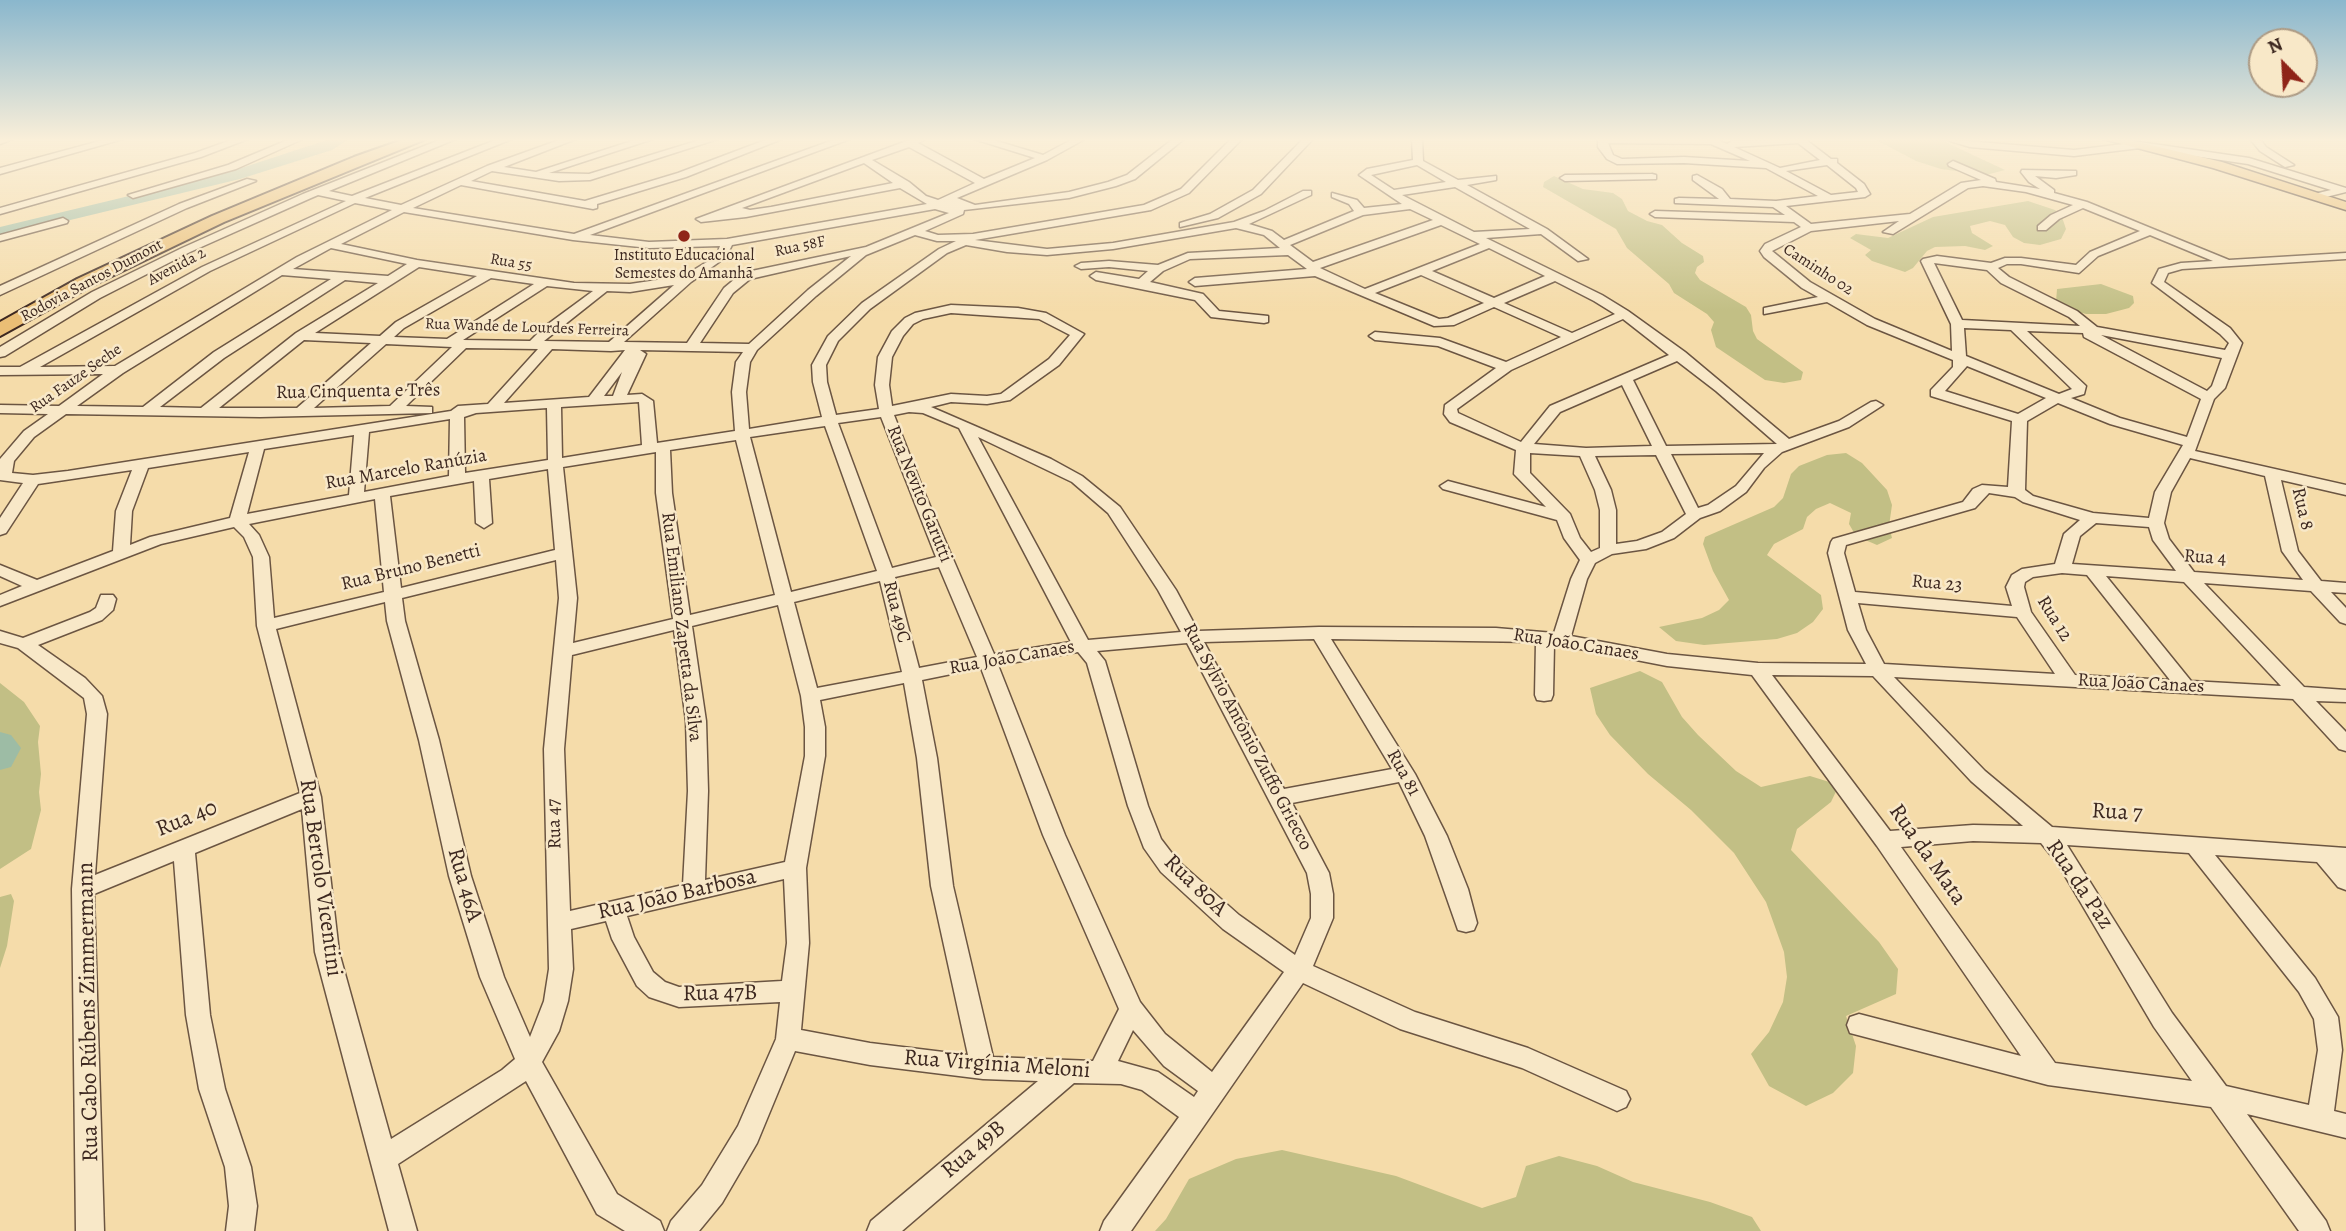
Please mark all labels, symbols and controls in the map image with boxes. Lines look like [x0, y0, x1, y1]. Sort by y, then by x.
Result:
north arrow [2248, 28, 2318, 98]
text: N [2264, 31, 2287, 60]
marker: Instituto Educacional Semestes do Amanhã [676, 228, 692, 244]
street label: Rua 58F [773, 232, 827, 262]
street label: Rodovia Santos Dumont [18, 235, 166, 327]
street label: Caminho 02 [1779, 240, 1857, 300]
street label: Avenida 2 [145, 244, 209, 290]
place label: Instituto Educacional Semestes do Amanhã [614, 246, 754, 284]
street label: Rua 55 [488, 250, 534, 276]
street label: Rua Wande de Lourdes Ferreira [425, 315, 629, 341]
street label: Rua Fauze Seche [26, 340, 126, 418]
street label: Rua Cinquenta e Três [276, 379, 440, 405]
street label: Rua Nevito Garutti [881, 422, 957, 566]
street label: Rua Marcelo Ranúzia [323, 445, 489, 495]
street label: Rua 8 [2286, 485, 2318, 533]
street label: Rua Emiliano Zapetta da Silva [656, 511, 706, 743]
street label: Rua Bruno Benetti [339, 540, 483, 596]
street label: Rua 4 [2183, 545, 2227, 571]
street label: Rua 23 [1911, 570, 1963, 598]
street label: Rua 49C [877, 579, 915, 645]
street label: Rua 12 [2031, 592, 2077, 646]
street label: Rua Sylvio Antônio Zuffo Griecco [1177, 620, 1317, 854]
street label: Rua João Canaes [1511, 624, 1641, 666]
street label: Rua João Canaes [947, 636, 1077, 680]
street label: Rua João Canaes [2077, 669, 2205, 699]
street label: Rua 81 [1381, 746, 1425, 800]
street label: Rua Bertolo Vicentini [292, 777, 348, 979]
street label: Rua 40 [152, 794, 222, 844]
street label: Rua 47 [543, 798, 567, 850]
street label: Rua 7 [2091, 798, 2143, 828]
street label: Rua da Mata [1882, 799, 1972, 911]
street label: Rua da Paz [2039, 835, 2119, 935]
street label: Rua 46A [440, 845, 488, 925]
street label: Rua 80A [1157, 849, 1233, 923]
street label: Rua Cabo Rúbens Zimmermann [73, 862, 105, 1162]
street label: Rua João Barbosa [595, 863, 759, 927]
street label: Rua 47B [682, 980, 758, 1008]
street label: Rua Virgínia Meloni [903, 1045, 1091, 1085]
street label: Rua 49B [936, 1115, 1012, 1185]

